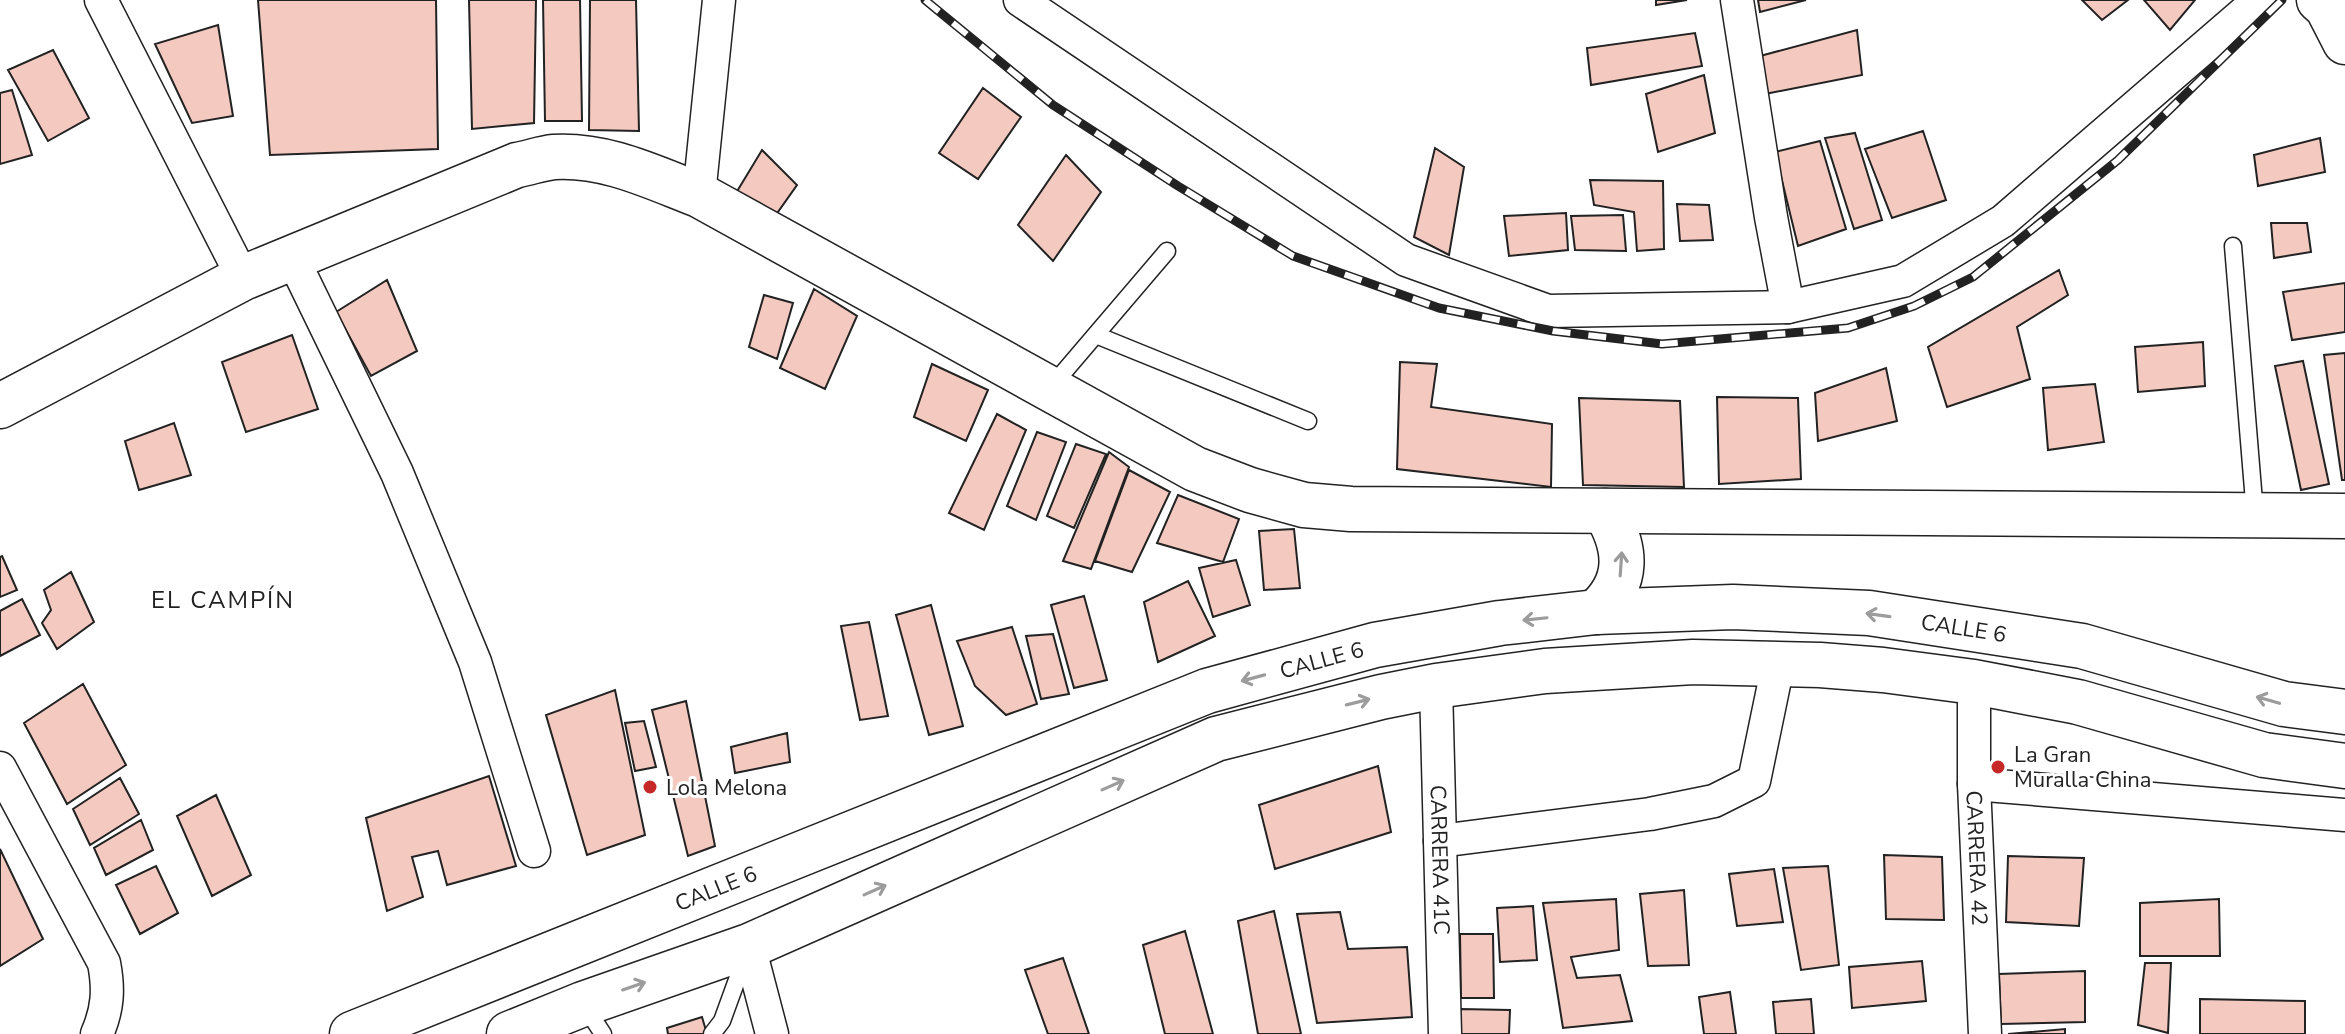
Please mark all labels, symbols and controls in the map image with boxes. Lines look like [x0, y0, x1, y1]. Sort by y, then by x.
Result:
one-way arrow [1614, 551, 1629, 578]
district label: EL CAMPÍN [151, 584, 295, 616]
one-way arrow [1866, 607, 1891, 622]
street label: CALLE 6 [1919, 607, 2008, 650]
one-way arrow [1522, 612, 1549, 627]
street label: CALLE 6 [1276, 635, 1367, 686]
one-way arrow [1241, 672, 1267, 687]
one-way arrow [2256, 692, 2282, 707]
one-way arrow [1345, 694, 1371, 709]
place label: La Gran Muralla China [2014, 740, 2151, 795]
marker: La Gran Muralla China [1989, 758, 2007, 776]
place label: Lola Melona [666, 773, 787, 803]
one-way arrow [1100, 777, 1125, 792]
marker: Lola Melona [641, 778, 659, 796]
street label: CARRERA 41C [1423, 785, 1456, 935]
street label: CARRERA 42 [1958, 790, 1994, 926]
street label: CALLE 6 [671, 859, 762, 919]
one-way arrow [862, 882, 887, 897]
one-way arrow [621, 978, 646, 993]

